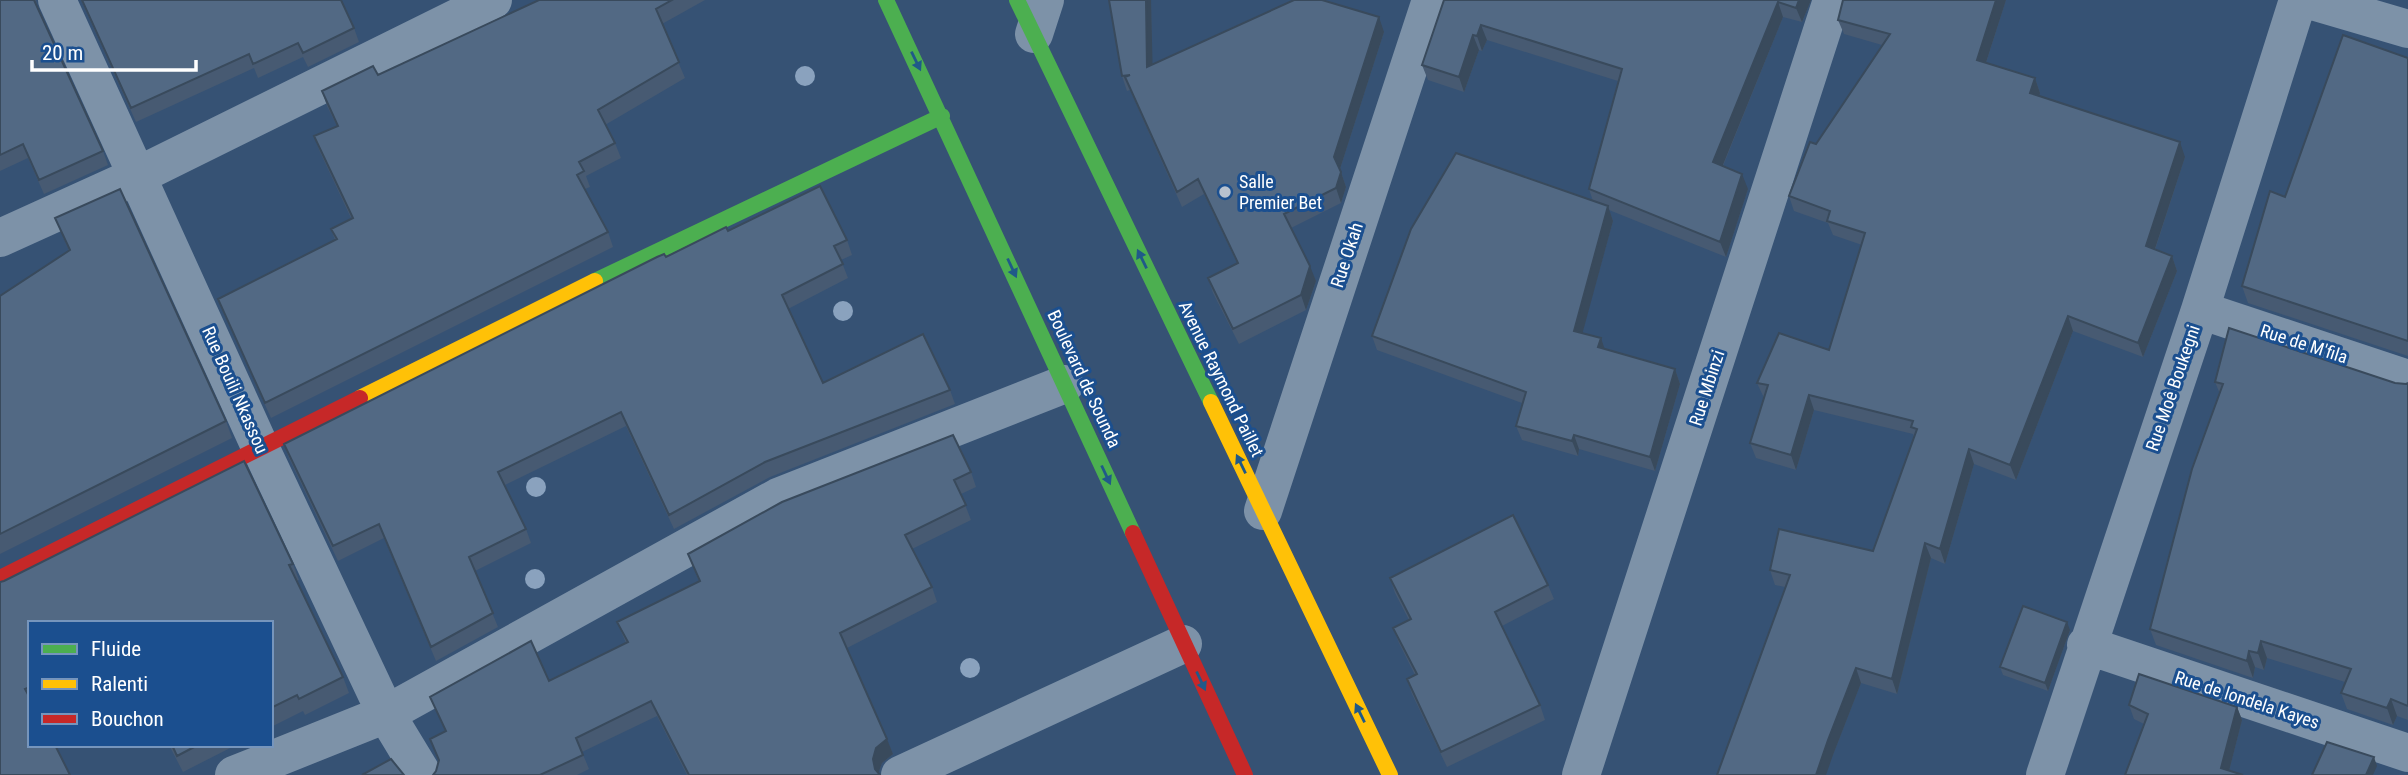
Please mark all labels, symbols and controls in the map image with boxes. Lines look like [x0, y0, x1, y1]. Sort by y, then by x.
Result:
scale bar [32, 28, 196, 72]
text: 20 m [42, 41, 83, 65]
one-way arrow [910, 51, 921, 71]
place label: Salle Premier Bet [1239, 171, 1322, 213]
marker: Salle Premier Bet [1217, 184, 1233, 200]
street label: Rue Okah [1326, 220, 1367, 290]
one-way arrow [1136, 249, 1148, 269]
one-way arrow [1006, 258, 1018, 278]
street label: Avenue Raymond Paillet [1175, 298, 1268, 460]
street label: Boulevard de Sounda [1043, 307, 1126, 451]
street label: Rue de M'fila [2258, 320, 2351, 368]
street label: Rue Moê Boukegni [2141, 322, 2204, 454]
street label: Rue Bouili Nkassou [198, 323, 273, 457]
street label: Rue Mbinzi [1684, 347, 1729, 428]
one-way arrow [1235, 454, 1247, 474]
one-way arrow [1100, 465, 1112, 485]
legend [28, 621, 273, 747]
text: Fluide [91, 637, 141, 661]
street label: Rue de londela Kayes [2172, 666, 2322, 733]
one-way arrow [1195, 671, 1207, 691]
text: Ralenti [91, 672, 148, 696]
one-way arrow [1354, 703, 1366, 723]
text: Bouchon [91, 707, 164, 731]

